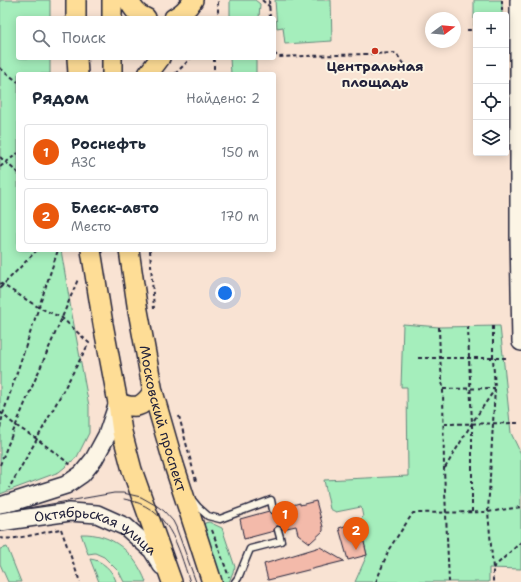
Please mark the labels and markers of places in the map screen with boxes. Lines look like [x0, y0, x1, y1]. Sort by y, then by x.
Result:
marker: Центральная площадь [370, 46, 380, 56]
place label: Центральная площадь [327, 57, 423, 91]
pin: 1 [272, 501, 298, 534]
pin: 2 [343, 517, 369, 550]

